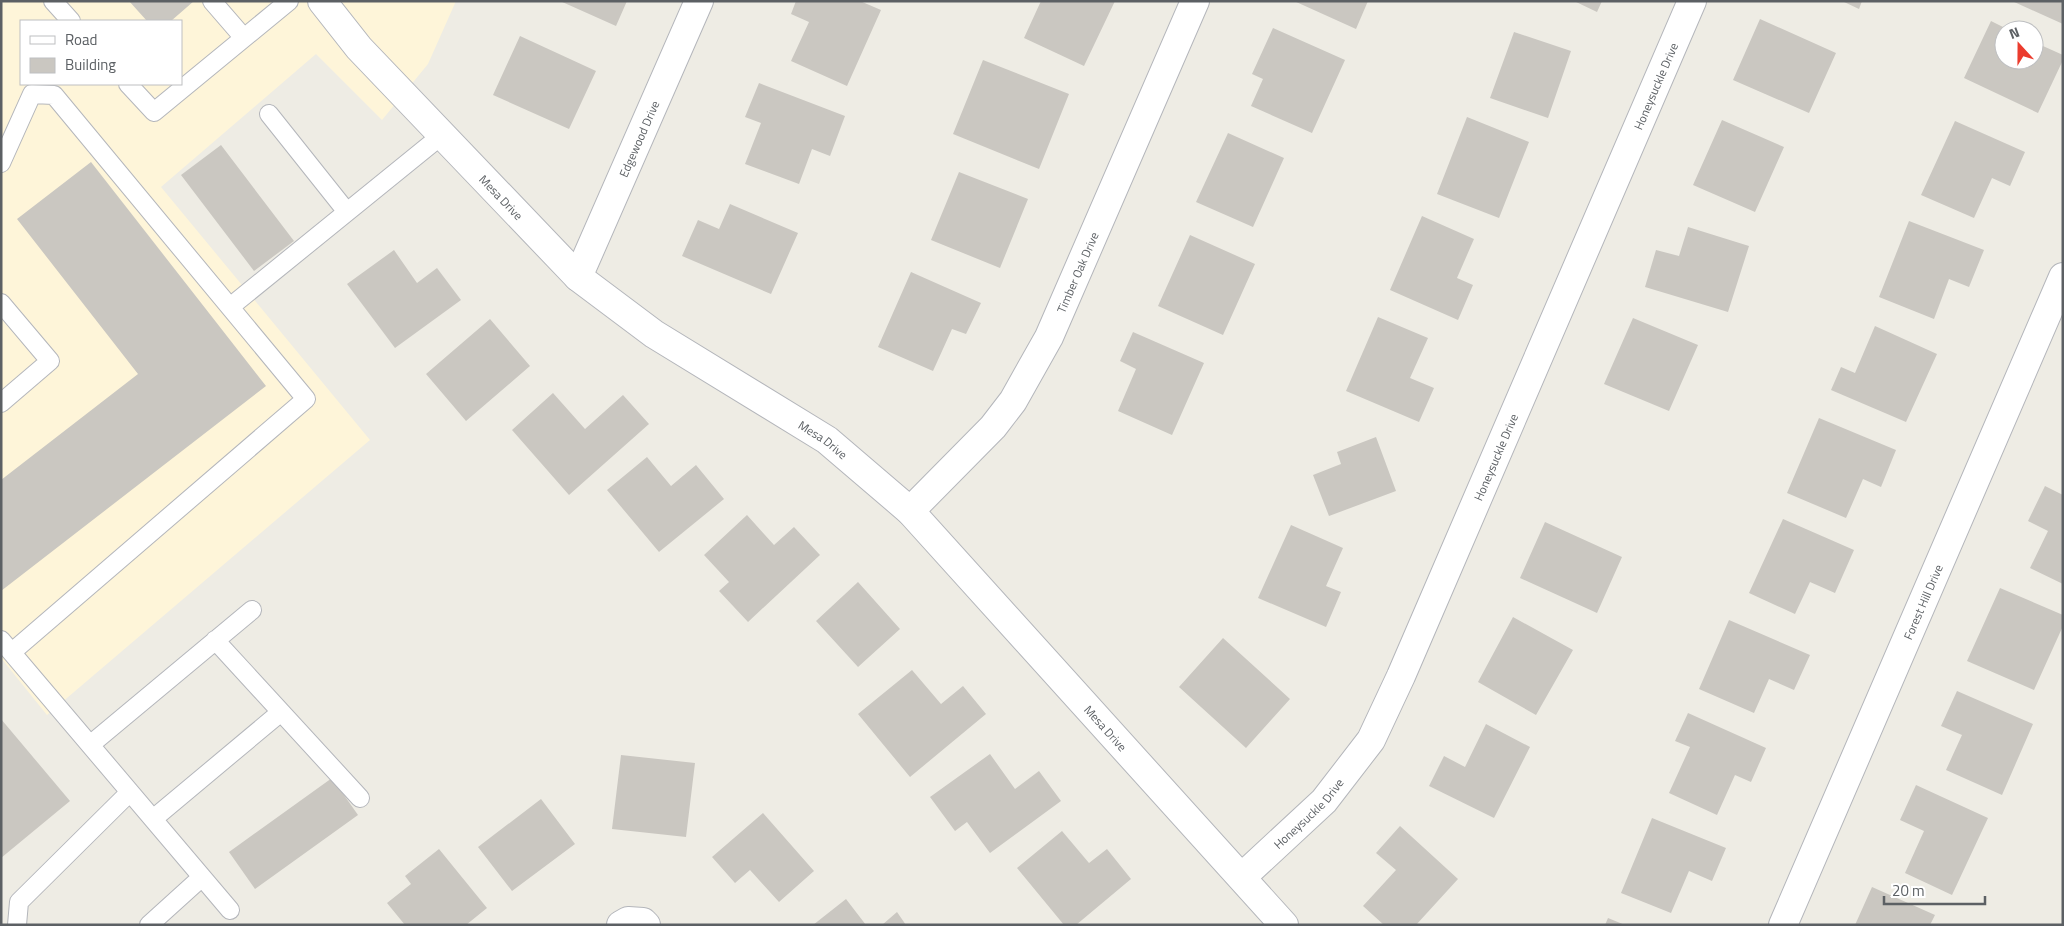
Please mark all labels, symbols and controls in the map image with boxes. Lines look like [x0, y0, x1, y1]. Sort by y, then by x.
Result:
legend [20, 20, 182, 85]
north arrow [1994, 20, 2044, 70]
text: N [2006, 21, 2022, 44]
text: Road [65, 28, 97, 51]
street label: Honeysuckle Drive [1628, 39, 1683, 133]
text: Building [65, 53, 116, 76]
street label: Edgewood Drive [613, 97, 664, 180]
street label: Mesa Drive [475, 170, 528, 224]
street label: Timber Oak Drive [1051, 229, 1103, 316]
street label: Honeysuckle Drive [1468, 410, 1523, 504]
street label: Mesa Drive [795, 415, 852, 463]
street label: Forest Hill Drive [1898, 561, 1947, 642]
street label: Mesa Drive [1080, 700, 1132, 755]
street label: Honeysuckle Drive [1269, 774, 1348, 853]
scale bar [1884, 874, 1985, 906]
text: 20 m [1892, 879, 1925, 902]

